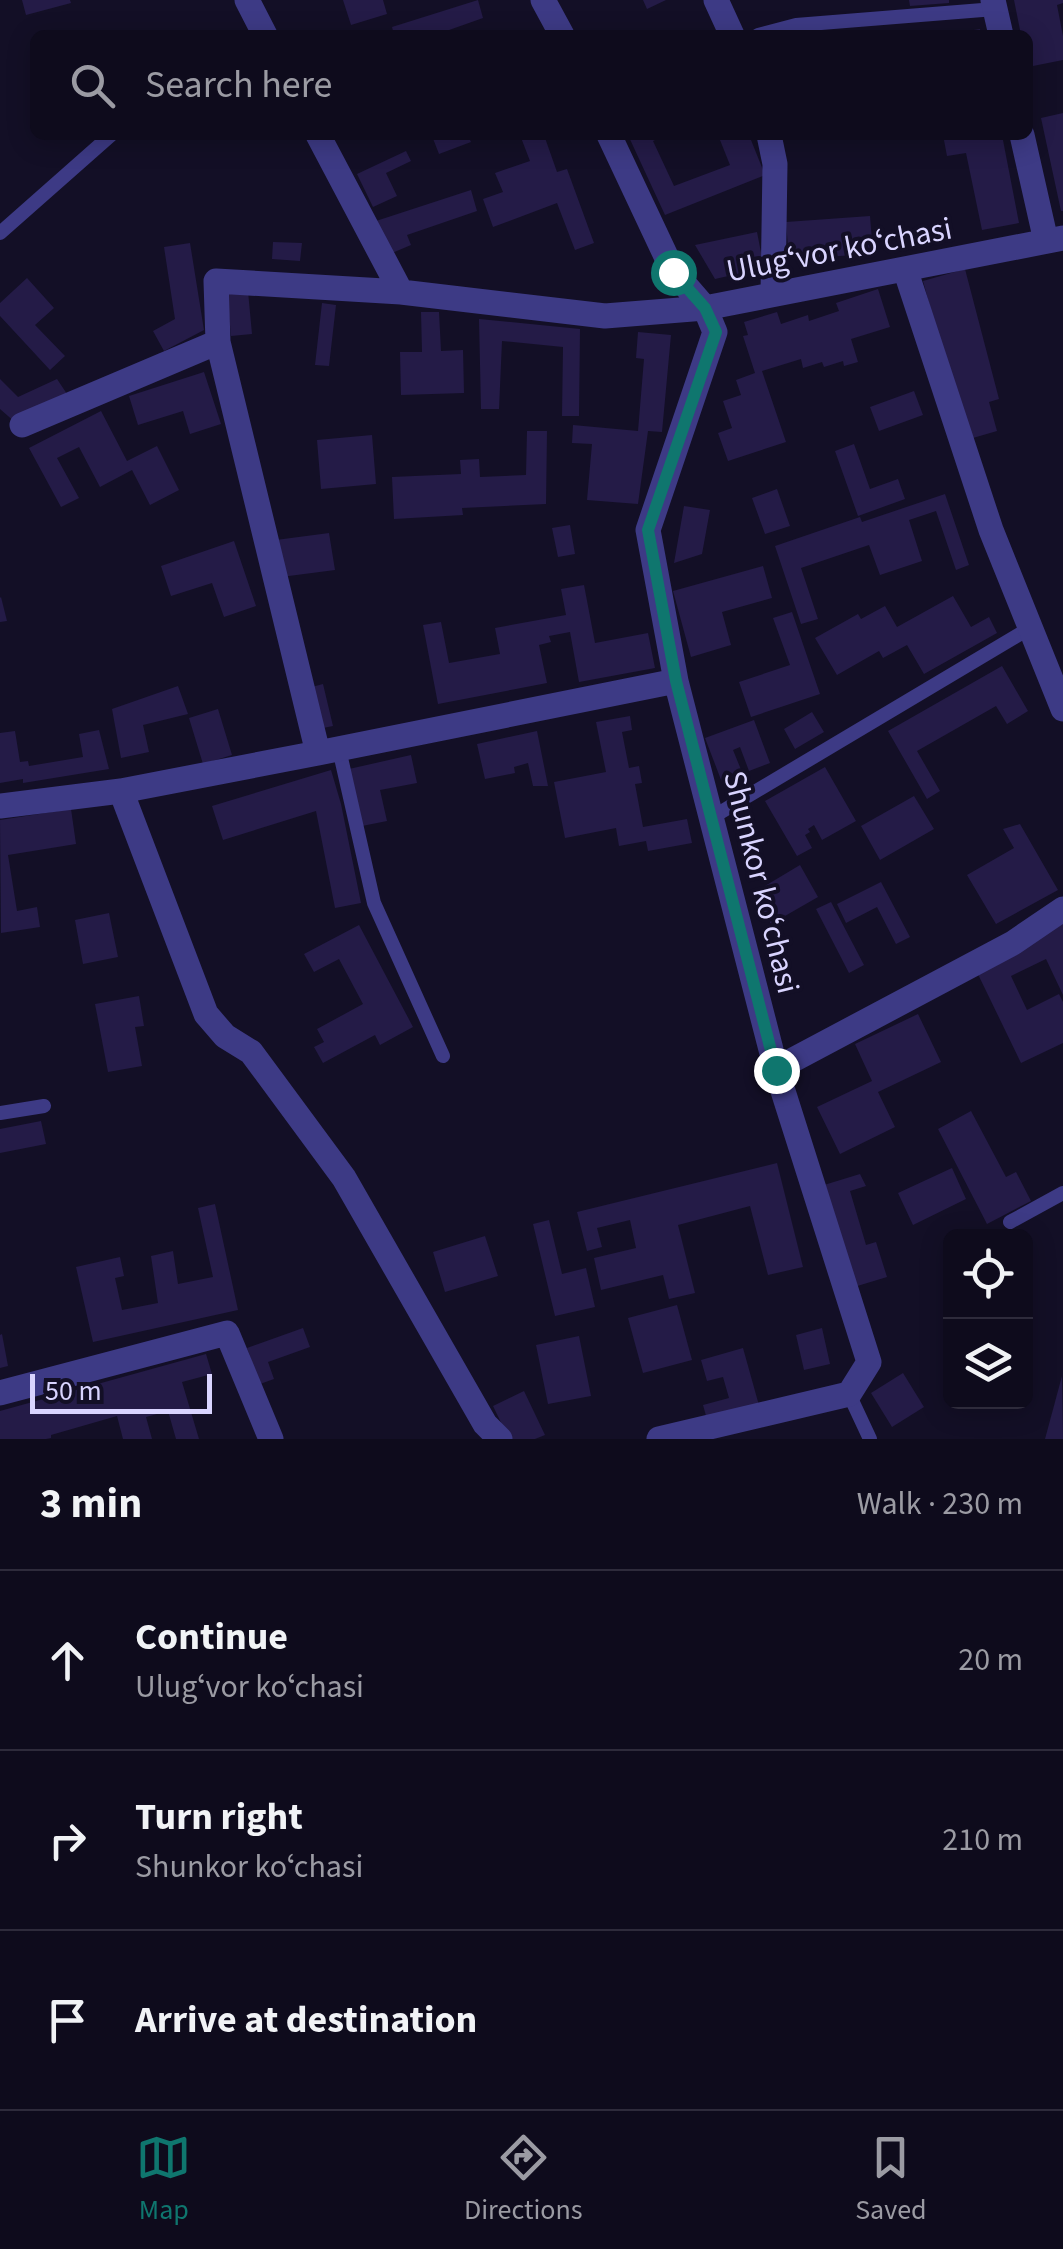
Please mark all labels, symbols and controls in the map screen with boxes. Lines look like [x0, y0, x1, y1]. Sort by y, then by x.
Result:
search box [30, 30, 1033, 140]
icon: search [65, 58, 120, 113]
text: Search here [145, 58, 332, 112]
street label: Ulugʻvor koʻchasi [722, 206, 956, 294]
route start [651, 250, 697, 296]
street label: Shunkor koʻchasi [711, 766, 811, 999]
route end [754, 1048, 800, 1094]
map controls [943, 1229, 1033, 1409]
button: locate [943, 1229, 1033, 1319]
button: layers [943, 1319, 1033, 1409]
scale bar [30, 1369, 212, 1414]
text: 50 m [45, 1371, 102, 1411]
text: 3 min [40, 1474, 142, 1534]
text: Walk · 230 m [857, 1481, 1023, 1527]
text: Continue [135, 1610, 288, 1664]
icon: ahead [40, 1633, 95, 1688]
text: 20 m [958, 1637, 1023, 1683]
text: Ulugʻvor koʻchasi [135, 1664, 364, 1710]
text: Turn right [135, 1790, 303, 1844]
icon: right [40, 1813, 95, 1868]
text: 210 m [942, 1817, 1023, 1863]
text: Shunkor koʻchasi [135, 1844, 363, 1890]
icon: arrive [40, 1993, 95, 2048]
text: Arrive at destination [135, 1993, 477, 2047]
tab: Map [136, 2130, 191, 2230]
tab: Directions [464, 2130, 583, 2230]
tab: Saved [855, 2130, 927, 2230]

